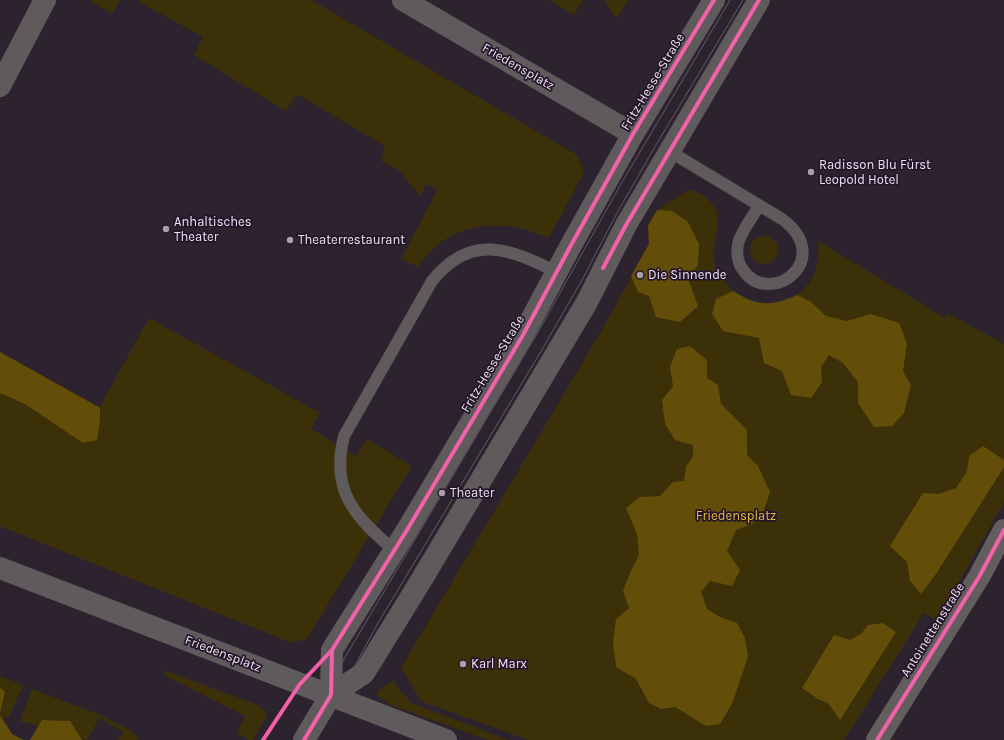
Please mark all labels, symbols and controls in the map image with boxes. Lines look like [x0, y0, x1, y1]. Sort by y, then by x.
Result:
street label: Fritz-Hesse-Straße [618, 31, 688, 133]
street label: Friedensplatz [479, 40, 557, 94]
place label: Radisson Blu Fürst Leopold Hotel [819, 157, 931, 188]
marker: Radisson Blu Fürst Leopold Hotel [806, 167, 816, 177]
place label: Anhaltisches Theater [174, 214, 252, 245]
marker: Anhaltisches Theater [161, 224, 171, 234]
place label: Theaterrestaurant [298, 232, 405, 248]
marker: Theaterrestaurant [285, 235, 295, 245]
place label: Die Sinnende [648, 267, 727, 283]
marker: Die Sinnende [635, 270, 645, 280]
street label: Fritz-Hesse-Straße [458, 313, 528, 415]
place label: Theater [450, 485, 494, 501]
marker: Theater [437, 488, 447, 498]
park label: Friedensplatz [696, 508, 776, 524]
street label: Antoinettenstraße [898, 580, 968, 680]
street label: Friedensplatz [183, 632, 263, 676]
place label: Karl Marx [471, 656, 527, 672]
marker: Karl Marx [458, 659, 468, 669]

